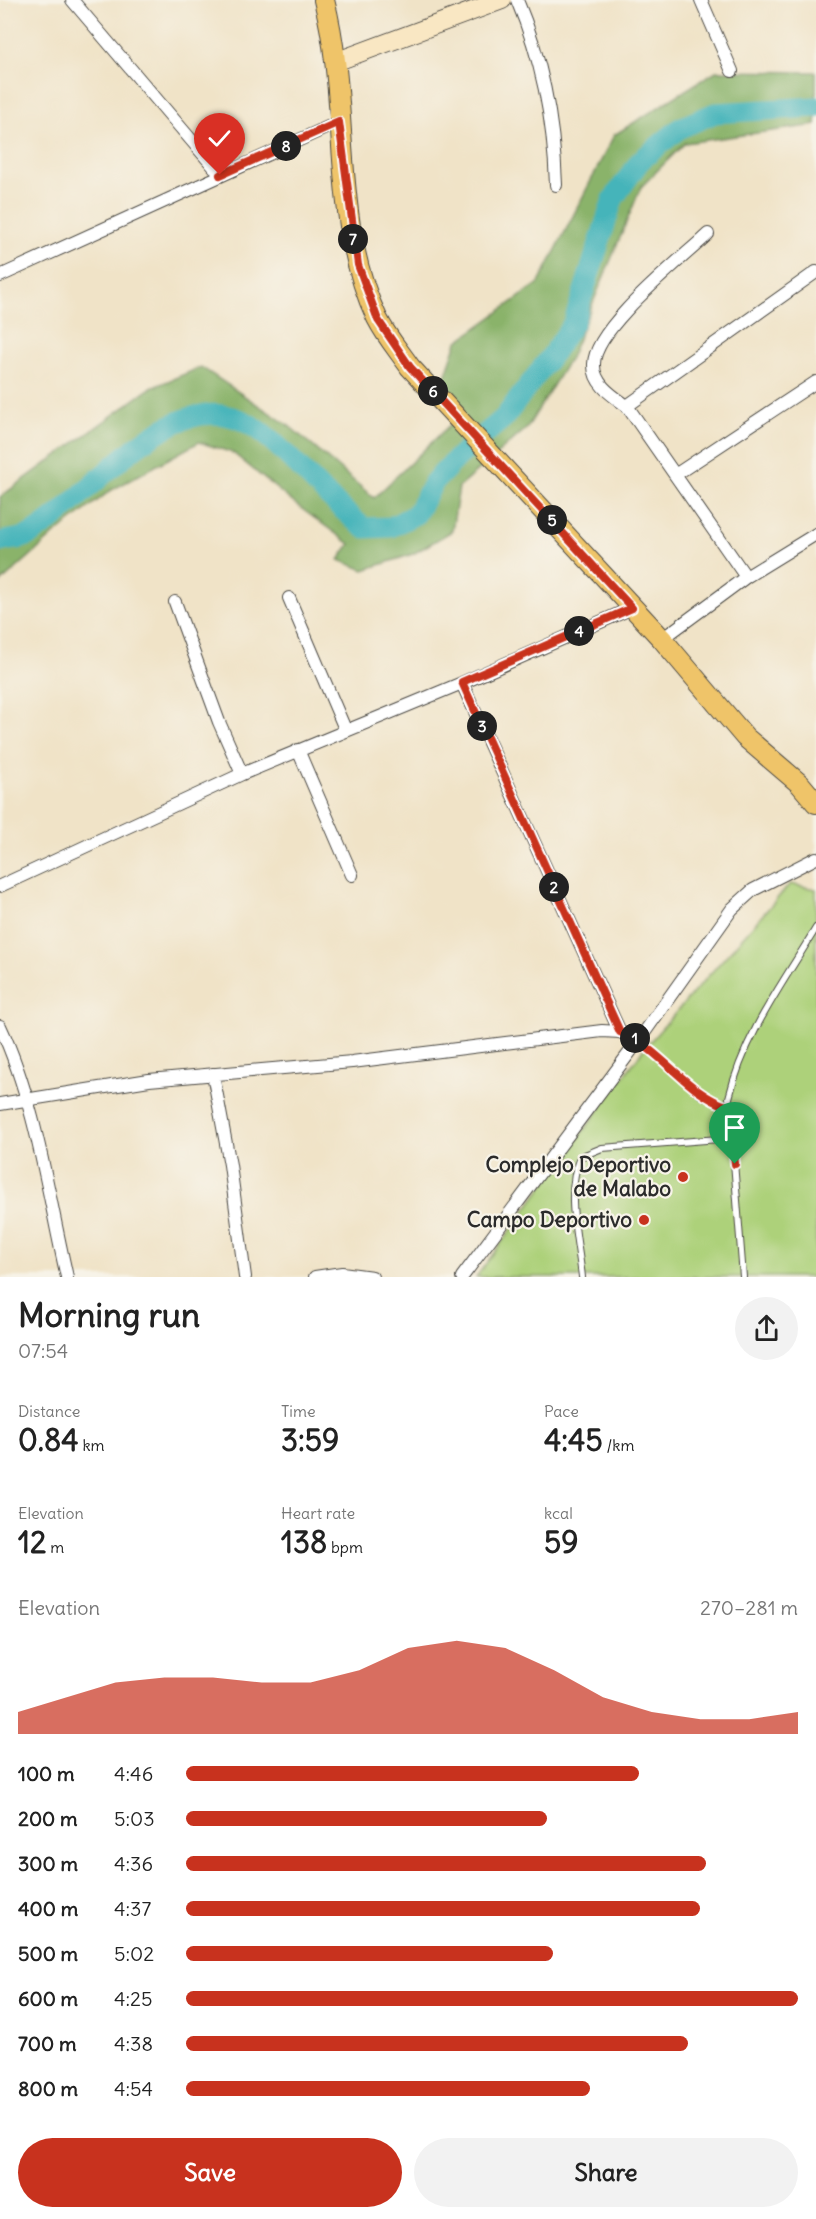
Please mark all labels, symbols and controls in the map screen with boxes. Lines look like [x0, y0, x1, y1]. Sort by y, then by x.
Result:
pin [194, 113, 245, 175]
icon: check [203, 122, 236, 155]
pin: 8 [271, 131, 301, 161]
text: 8 [281, 136, 291, 156]
pin: 7 [338, 224, 368, 254]
text: 7 [349, 229, 357, 249]
pin: 6 [418, 376, 448, 406]
text: 6 [428, 381, 438, 401]
pin: 5 [537, 505, 567, 535]
text: 5 [547, 510, 557, 530]
pin: 4 [564, 616, 594, 646]
text: 4 [574, 621, 584, 641]
pin: 3 [467, 711, 497, 741]
text: 3 [477, 716, 487, 736]
pin: 2 [539, 872, 569, 902]
text: 2 [550, 877, 558, 897]
pin: 1 [620, 1023, 650, 1053]
text: 1 [632, 1028, 638, 1048]
pin [709, 1102, 760, 1164]
icon: arrive [718, 1111, 751, 1144]
place label: Complejo Deportivo de Malabo [485, 1151, 671, 1202]
marker: Complejo Deportivo de Malabo [676, 1170, 690, 1184]
place label: Campo Deportivo [467, 1206, 632, 1233]
marker: Campo Deportivo [637, 1213, 651, 1227]
text: Morning run [18, 1294, 200, 1336]
button: share [735, 1297, 798, 1360]
text: 07:54 [18, 1338, 68, 1363]
text: Distance [18, 1401, 80, 1421]
text: Time [281, 1401, 316, 1421]
text: Pace [544, 1401, 579, 1421]
text: 0.84 [18, 1421, 79, 1459]
text: 3:59 [281, 1421, 339, 1459]
text: 4:45 [544, 1421, 603, 1459]
text: km [79, 1435, 105, 1455]
text: /km [603, 1435, 635, 1455]
text: Elevation [18, 1503, 84, 1523]
text: Heart rate [281, 1503, 355, 1523]
text: kcal [544, 1503, 573, 1523]
text: 12 [18, 1523, 46, 1561]
text: 138 [281, 1523, 327, 1561]
text: 59 [544, 1523, 579, 1561]
text: m [46, 1537, 64, 1557]
text: bpm [327, 1537, 363, 1557]
text: Elevation [18, 1595, 100, 1620]
text: 270–281 m [700, 1595, 798, 1620]
text: 100 m [18, 1761, 75, 1786]
text: 4:46 [114, 1761, 153, 1786]
text: 200 m [18, 1806, 78, 1831]
text: 5:03 [114, 1806, 155, 1831]
text: 300 m [18, 1851, 78, 1876]
text: 4:36 [114, 1851, 153, 1876]
text: 400 m [18, 1896, 78, 1921]
text: 4:37 [114, 1896, 151, 1921]
text: 500 m [18, 1941, 78, 1966]
text: 5:02 [114, 1941, 154, 1966]
text: 600 m [18, 1986, 78, 2011]
text: 4:25 [114, 1986, 153, 2011]
text: 700 m [18, 2031, 76, 2056]
text: 4:38 [114, 2031, 153, 2056]
text: 800 m [18, 2076, 78, 2101]
text: 4:54 [114, 2076, 153, 2101]
button: Save [18, 2138, 402, 2207]
button: Share [414, 2138, 798, 2207]

